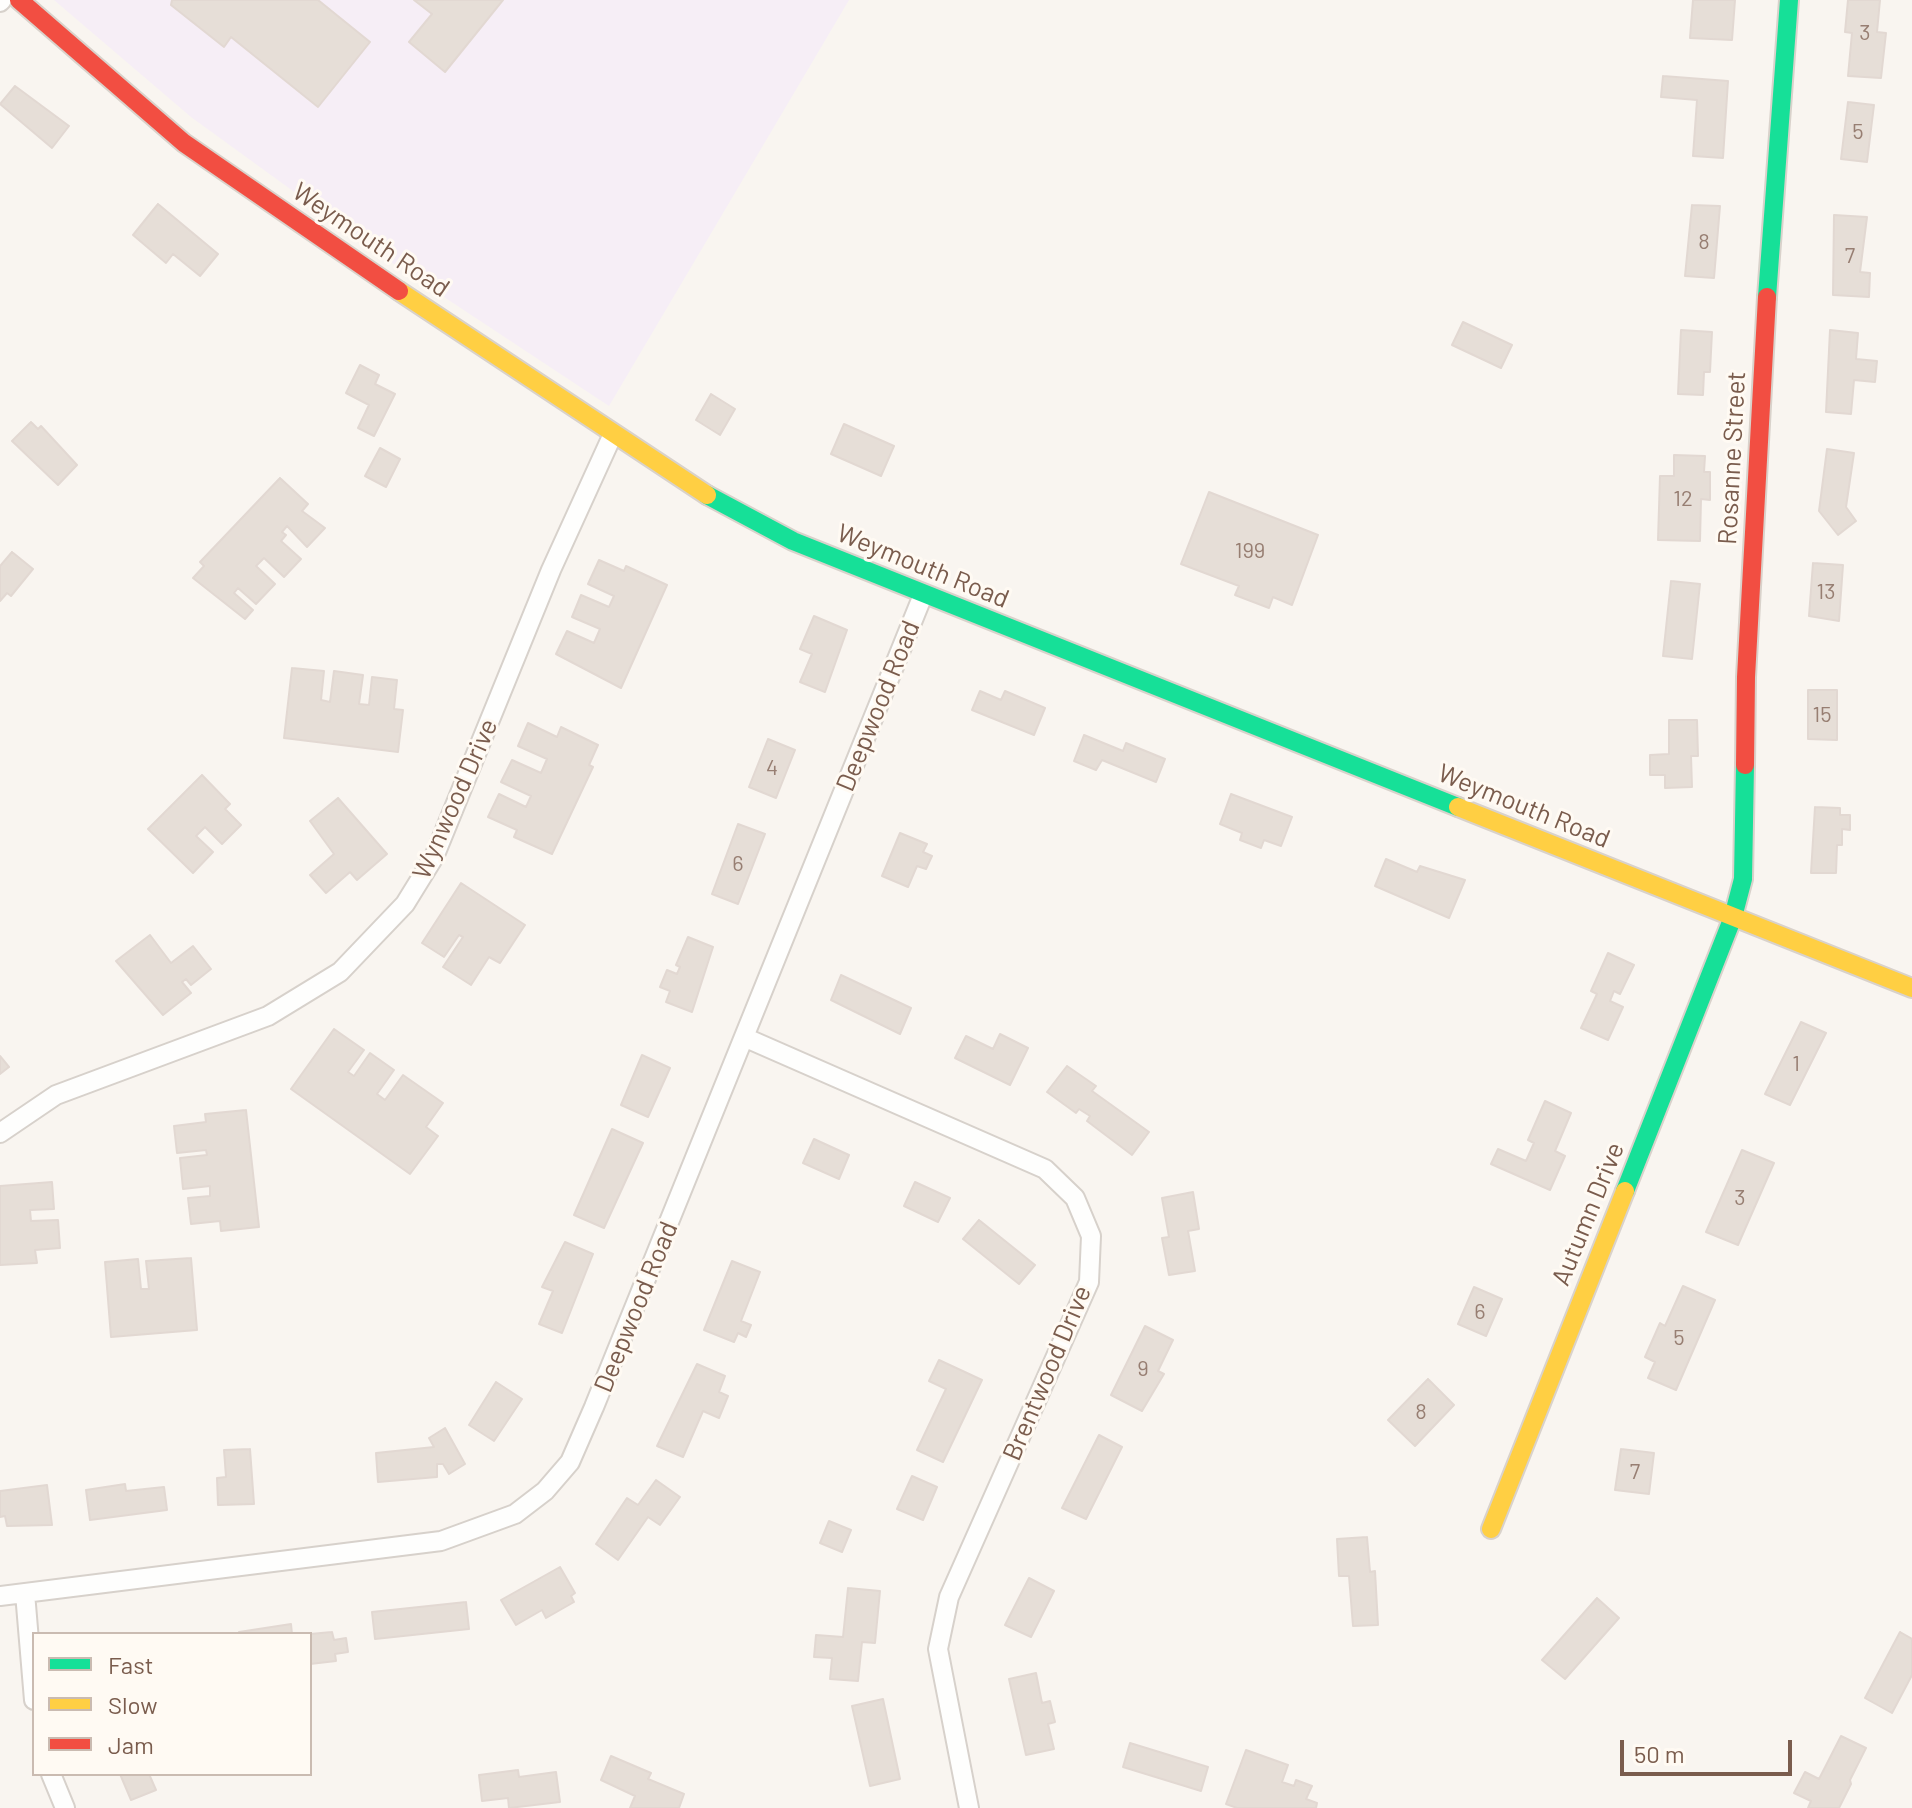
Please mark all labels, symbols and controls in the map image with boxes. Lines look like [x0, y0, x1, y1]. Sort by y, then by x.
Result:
house number: 3 [1859, 20, 1871, 46]
house number: 5 [1852, 119, 1864, 145]
street label: Weymouth Road [287, 176, 455, 304]
house number: 8 [1698, 229, 1710, 255]
house number: 7 [1845, 243, 1855, 269]
street label: Rosanne Street [1712, 370, 1752, 546]
house number: 12 [1673, 486, 1693, 512]
street label: Weymouth Road [832, 517, 1014, 615]
house number: 199 [1235, 538, 1265, 564]
house number: 13 [1816, 579, 1836, 605]
street label: Deepwood Road [830, 616, 926, 796]
house number: 15 [1812, 702, 1832, 728]
street label: Wynwood Drive [406, 714, 504, 884]
house number: 4 [766, 755, 778, 781]
street label: Weymouth Road [1433, 757, 1615, 855]
house number: 6 [732, 851, 744, 877]
house number: 1 [1792, 1051, 1800, 1077]
street label: Autumn Drive [1545, 1138, 1631, 1290]
house number: 3 [1734, 1185, 1746, 1211]
street label: Deepwood Road [588, 1217, 684, 1397]
street label: Brentwood Drive [996, 1281, 1098, 1465]
house number: 6 [1474, 1299, 1486, 1325]
house number: 5 [1673, 1325, 1685, 1351]
house number: 9 [1137, 1356, 1149, 1382]
house number: 8 [1415, 1399, 1427, 1425]
house number: 7 [1630, 1459, 1640, 1485]
legend [32, 1632, 312, 1776]
text: Fast [108, 1650, 153, 1679]
text: Slow [108, 1690, 157, 1719]
scale bar [1624, 1724, 1796, 1774]
text: Jam [108, 1730, 154, 1759]
text: 50 m [1634, 1739, 1685, 1768]

